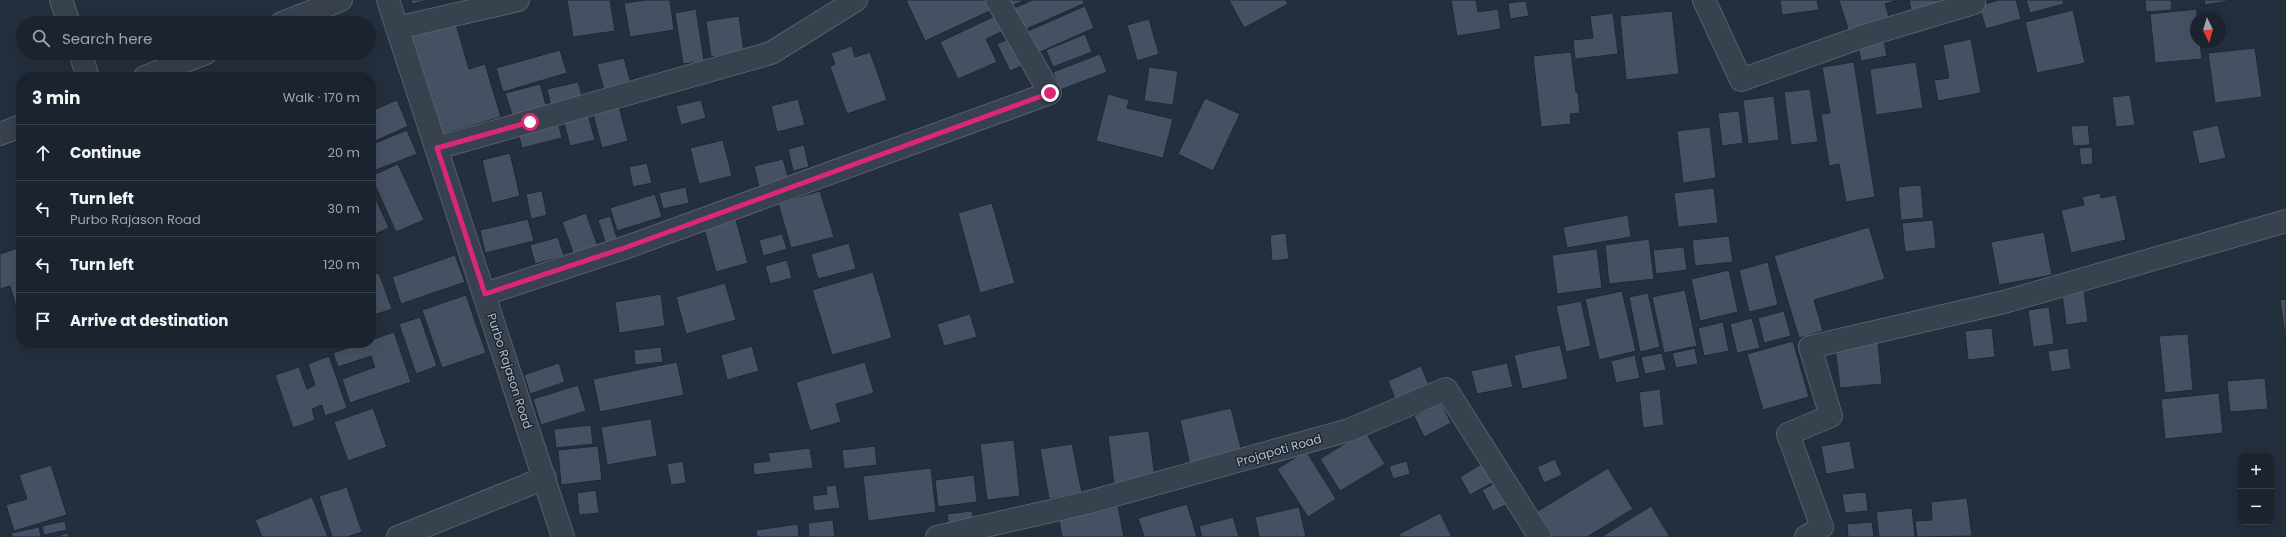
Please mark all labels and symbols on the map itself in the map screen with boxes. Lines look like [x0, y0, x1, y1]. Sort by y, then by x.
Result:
north arrow [2190, 12, 2226, 48]
route end [1041, 84, 1059, 102]
route start [521, 113, 539, 131]
street label: Purbo Rajason Road [483, 311, 537, 431]
street label: Projapoti Road [1234, 430, 1324, 470]

